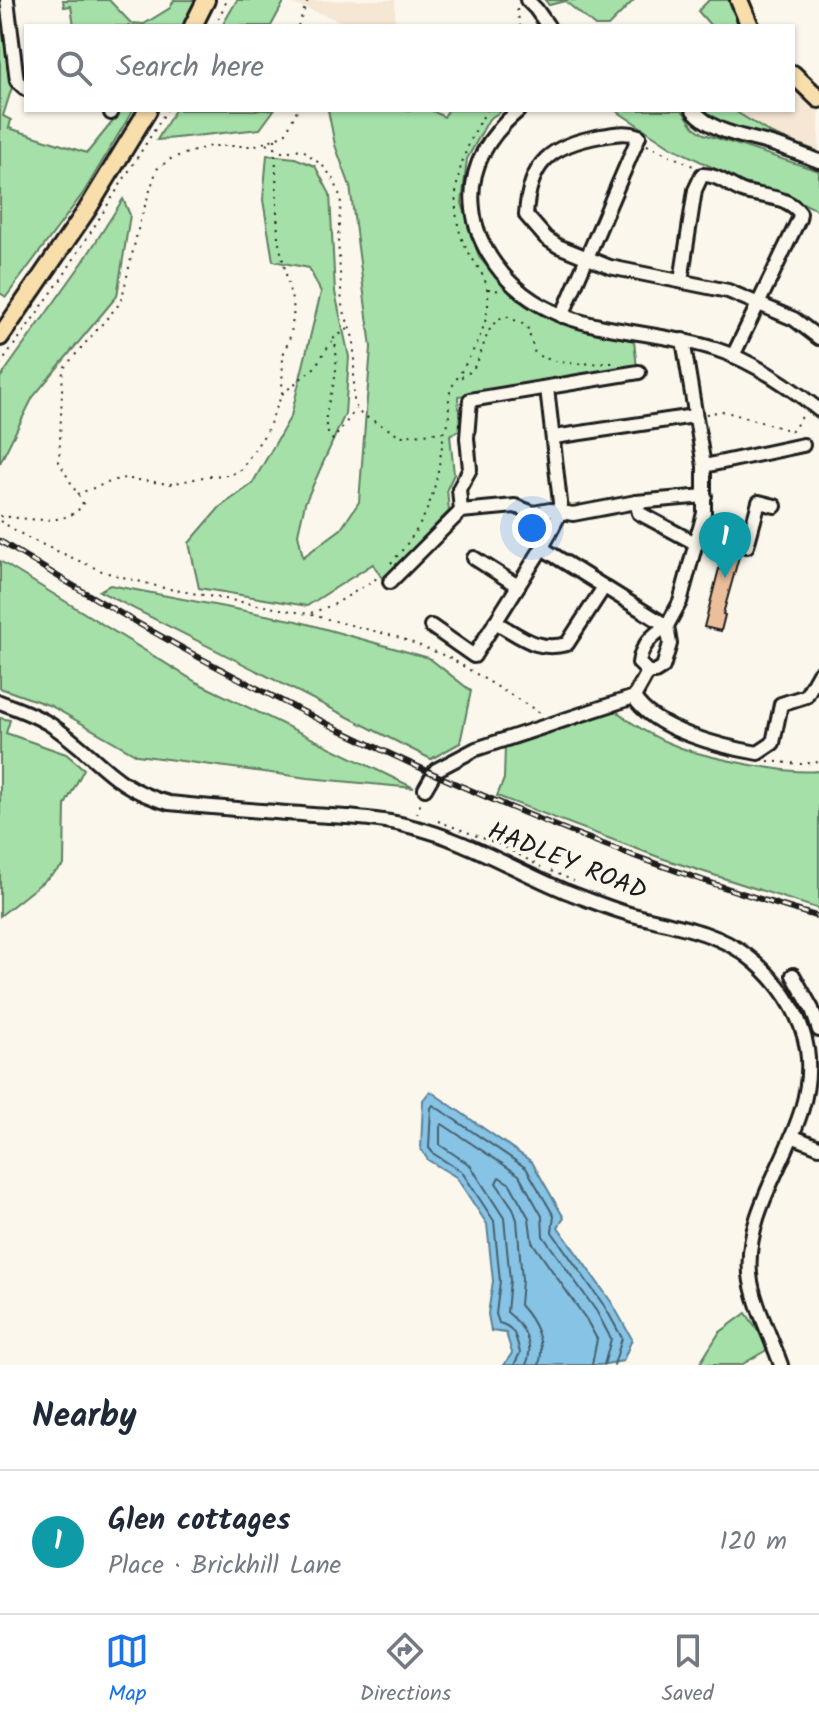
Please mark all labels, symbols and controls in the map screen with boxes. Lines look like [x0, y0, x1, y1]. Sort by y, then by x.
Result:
search box [24, 24, 795, 112]
text: Search here [116, 44, 264, 92]
icon: search [52, 46, 96, 90]
your location [512, 508, 552, 548]
pin: 1 [699, 512, 751, 578]
street label: HADLEY ROAD [481, 811, 653, 913]
text: Nearby [32, 1390, 137, 1444]
text: Glen cottages [108, 1497, 291, 1545]
text: 1 [54, 1521, 62, 1563]
text: 120 m [720, 1521, 787, 1563]
text: Place · Brickhill Lane [108, 1545, 341, 1587]
tab: Map [105, 1629, 149, 1712]
tab: Directions [360, 1629, 451, 1712]
tab: Saved [662, 1629, 714, 1712]

